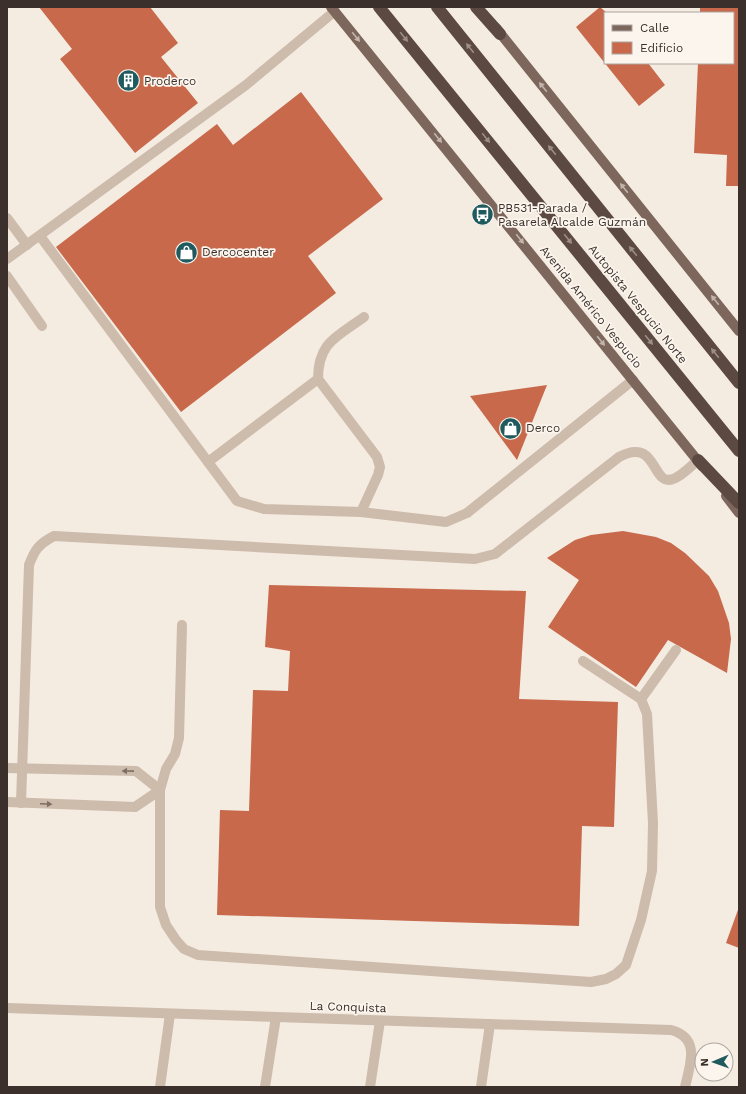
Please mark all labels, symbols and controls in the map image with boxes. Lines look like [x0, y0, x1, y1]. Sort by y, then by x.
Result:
legend [604, 12, 734, 64]
text: Calle [640, 21, 669, 35]
one-way arrow [352, 32, 360, 43]
one-way arrow [399, 32, 408, 43]
text: Edificio [640, 41, 683, 55]
one-way arrow [466, 43, 475, 54]
building icon: Proderco [116, 68, 142, 94]
place label: Proderco [144, 74, 196, 88]
one-way arrow [538, 82, 547, 92]
one-way arrow [434, 133, 442, 144]
one-way arrow [481, 133, 490, 144]
one-way arrow [547, 144, 556, 155]
one-way arrow [620, 183, 629, 194]
place label: PB531-Parada / Pasarela Alcalde Guzmán [498, 201, 646, 229]
bus stop icon: PB531-Parada / Pasarela Alcalde Guzmán [470, 202, 496, 228]
one-way arrow [515, 234, 524, 245]
one-way arrow [563, 234, 572, 245]
shop icon: Dercocenter [173, 239, 199, 265]
street label: Autopista Vespucio Norte [586, 242, 690, 366]
street label: Avenida Américo Vespucio [537, 243, 645, 371]
place label: Dercocenter [202, 245, 274, 259]
one-way arrow [629, 246, 638, 257]
one-way arrow [710, 295, 719, 306]
one-way arrow [597, 335, 606, 346]
one-way arrow [645, 335, 654, 346]
one-way arrow [710, 347, 719, 358]
shop icon: Derco [498, 415, 524, 441]
place label: Derco [526, 421, 560, 435]
one-way arrow [121, 768, 134, 774]
one-way arrow [40, 800, 52, 807]
street label: La Conquista [309, 999, 387, 1015]
north arrow [694, 1042, 734, 1082]
text: N [698, 1058, 711, 1067]

